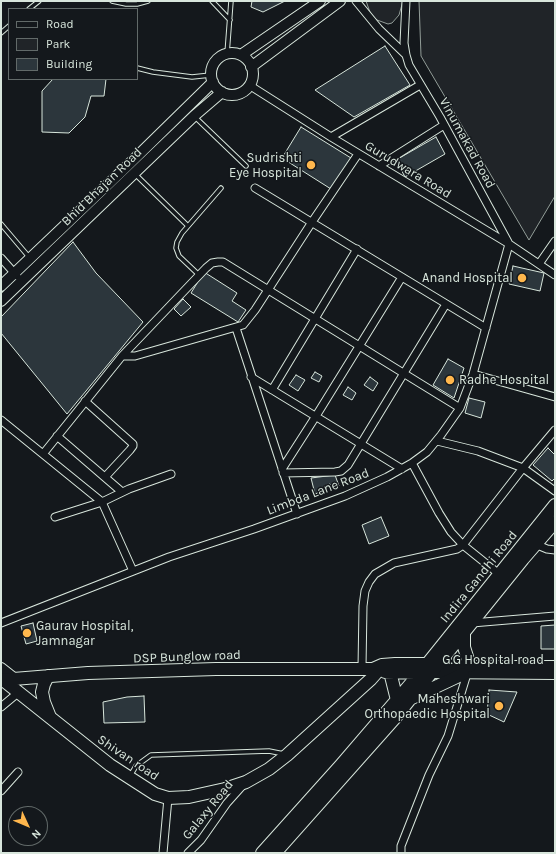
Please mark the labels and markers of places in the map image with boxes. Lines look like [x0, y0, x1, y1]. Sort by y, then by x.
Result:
place label: Sudrishti Eye Hospital [229, 150, 302, 181]
marker: Sudrishti Eye Hospital [305, 159, 317, 171]
place label: Anand Hospital [422, 270, 513, 286]
marker: Anand Hospital [516, 272, 528, 284]
place label: Radhe Hospital [459, 372, 549, 388]
marker: Radhe Hospital [444, 374, 456, 386]
place label: Gaurav Hospital, Jamnagar [36, 618, 133, 649]
marker: Gaurav Hospital, Jamnagar [21, 627, 33, 639]
place label: Maheshwari Orthopaedic Hospital [364, 691, 490, 722]
marker: Maheshwari Orthopaedic Hospital [493, 700, 505, 712]

